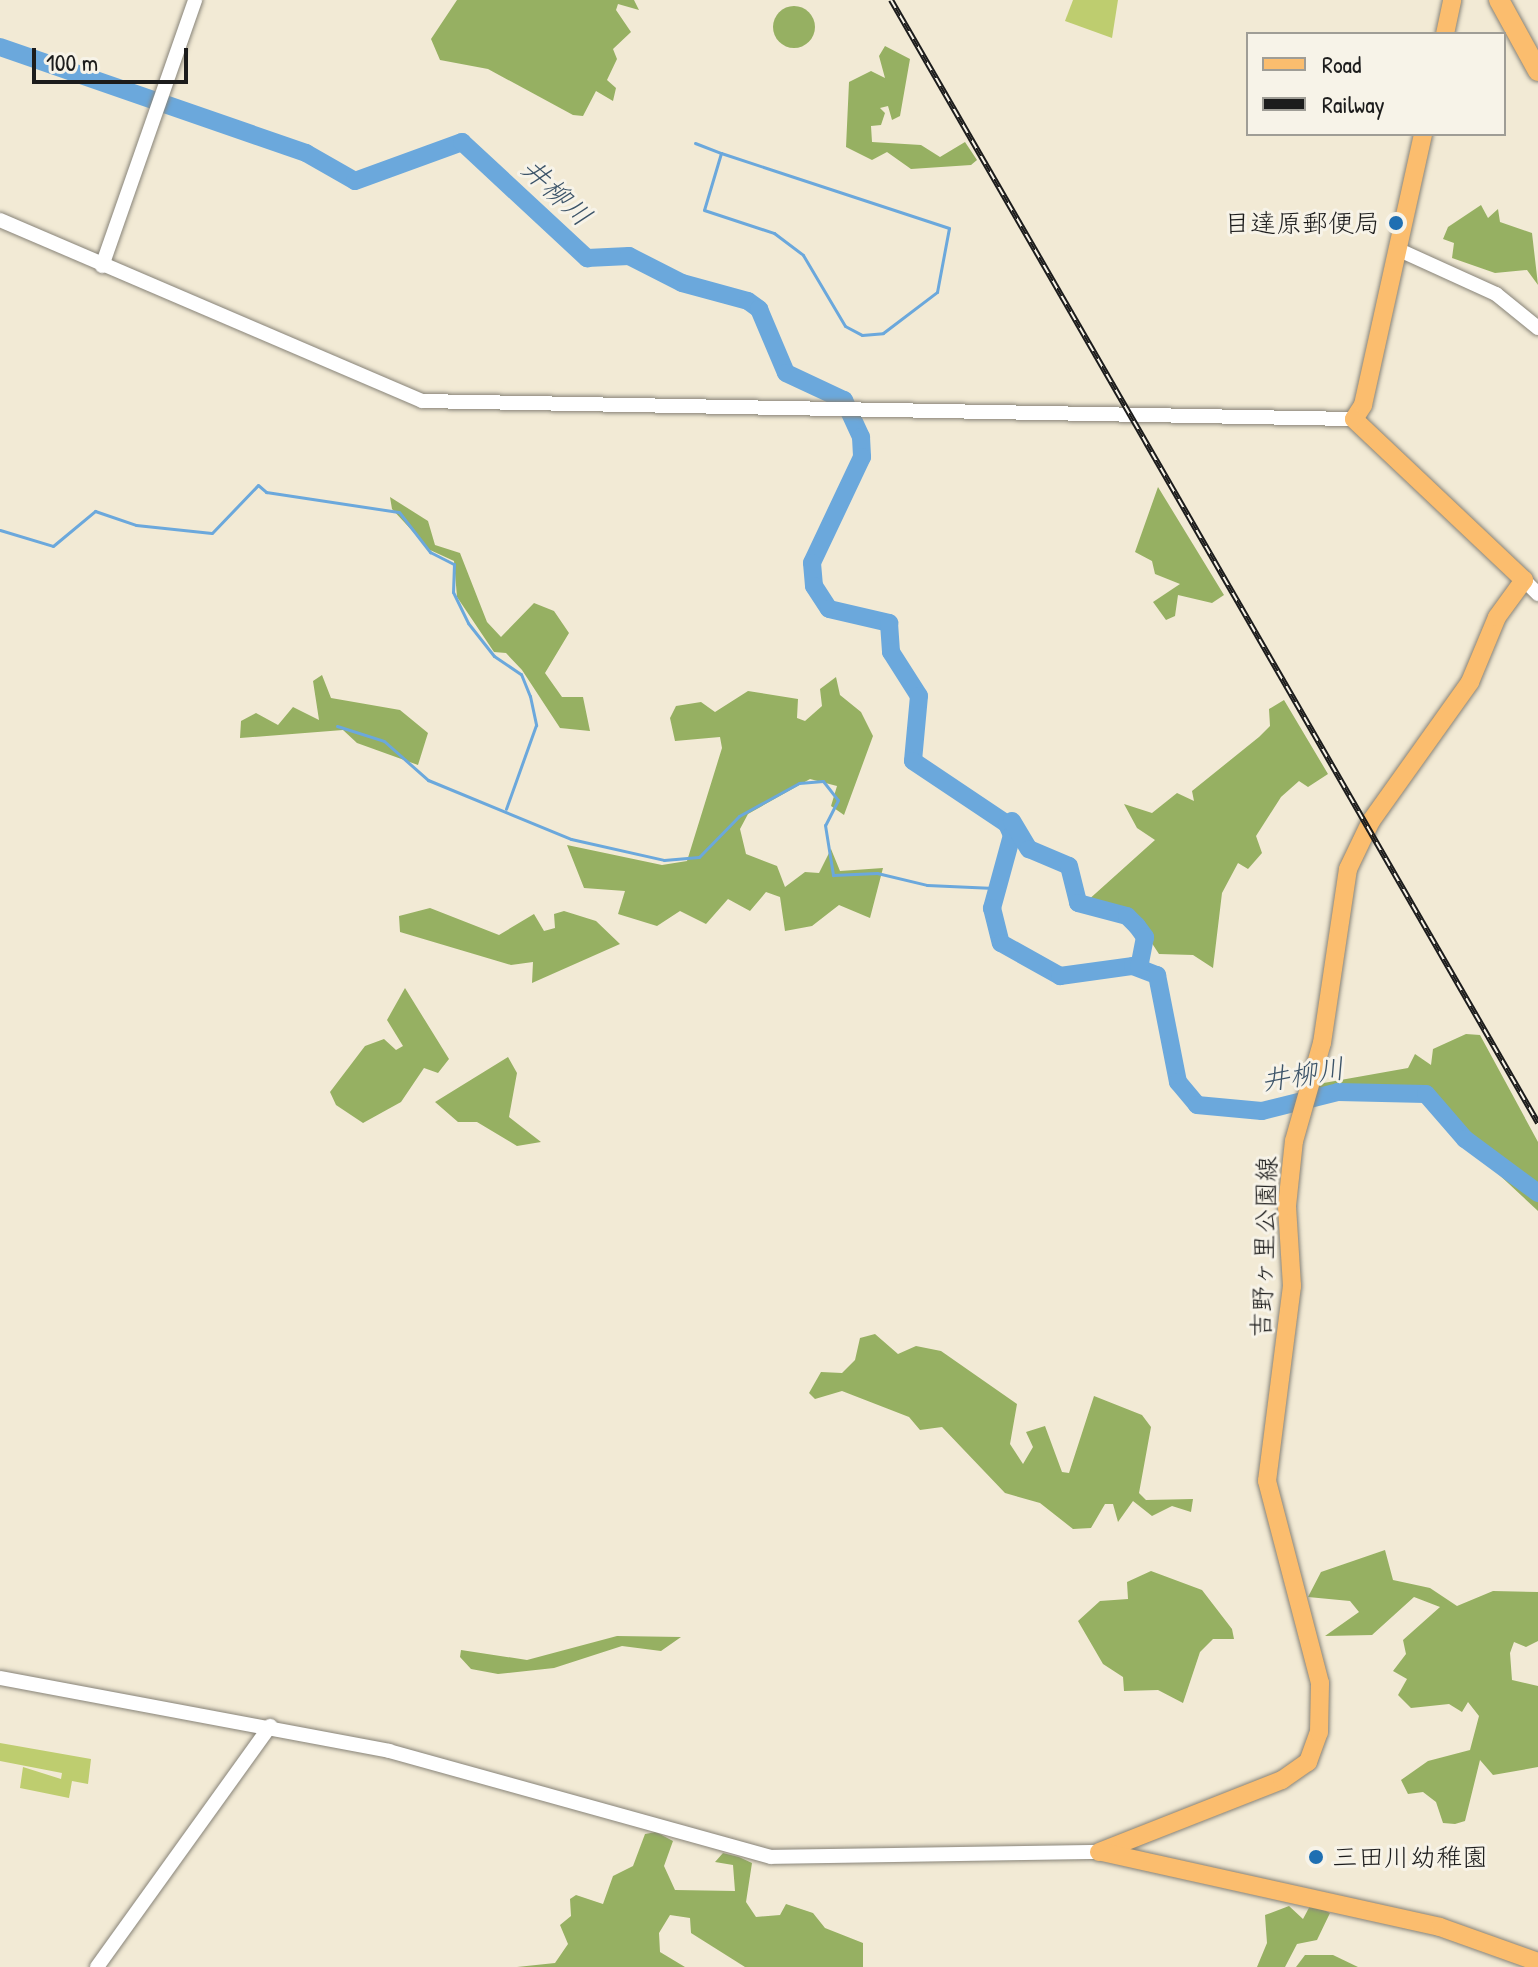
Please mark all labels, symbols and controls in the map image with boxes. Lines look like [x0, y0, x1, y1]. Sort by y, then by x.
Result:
scale bar [36, 32, 192, 82]
legend [1246, 32, 1506, 136]
text: 100 m [46, 46, 98, 78]
text: Road [1322, 48, 1361, 80]
text: Railway [1322, 88, 1385, 120]
water label: 井柳川 [515, 151, 599, 233]
place label: 目達原郵便局 [1224, 207, 1380, 239]
marker: 目達原郵便局 [1387, 214, 1405, 232]
water label: 井柳川 [1259, 1051, 1347, 1097]
street label: 吉野ヶ里公園線 [1245, 1156, 1283, 1338]
place label: 三田川幼稚園 [1332, 1841, 1488, 1873]
marker: 三田川幼稚園 [1307, 1848, 1325, 1866]

